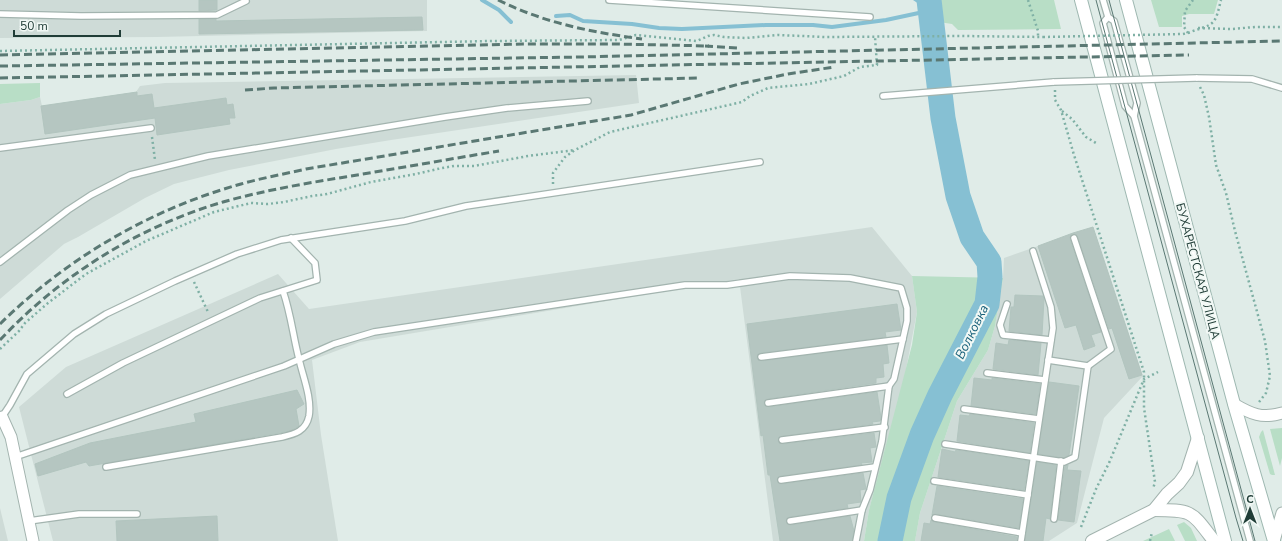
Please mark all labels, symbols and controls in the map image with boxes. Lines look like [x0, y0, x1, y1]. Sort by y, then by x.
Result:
scale bar [14, 12, 120, 38]
text: 50 m [20, 18, 48, 34]
street label: БУХАРЕСТСКАЯ УЛИЦА [1172, 201, 1224, 341]
water label: Волковка [951, 302, 993, 362]
north arrow [1230, 489, 1270, 529]
text: С [1246, 492, 1254, 507]

